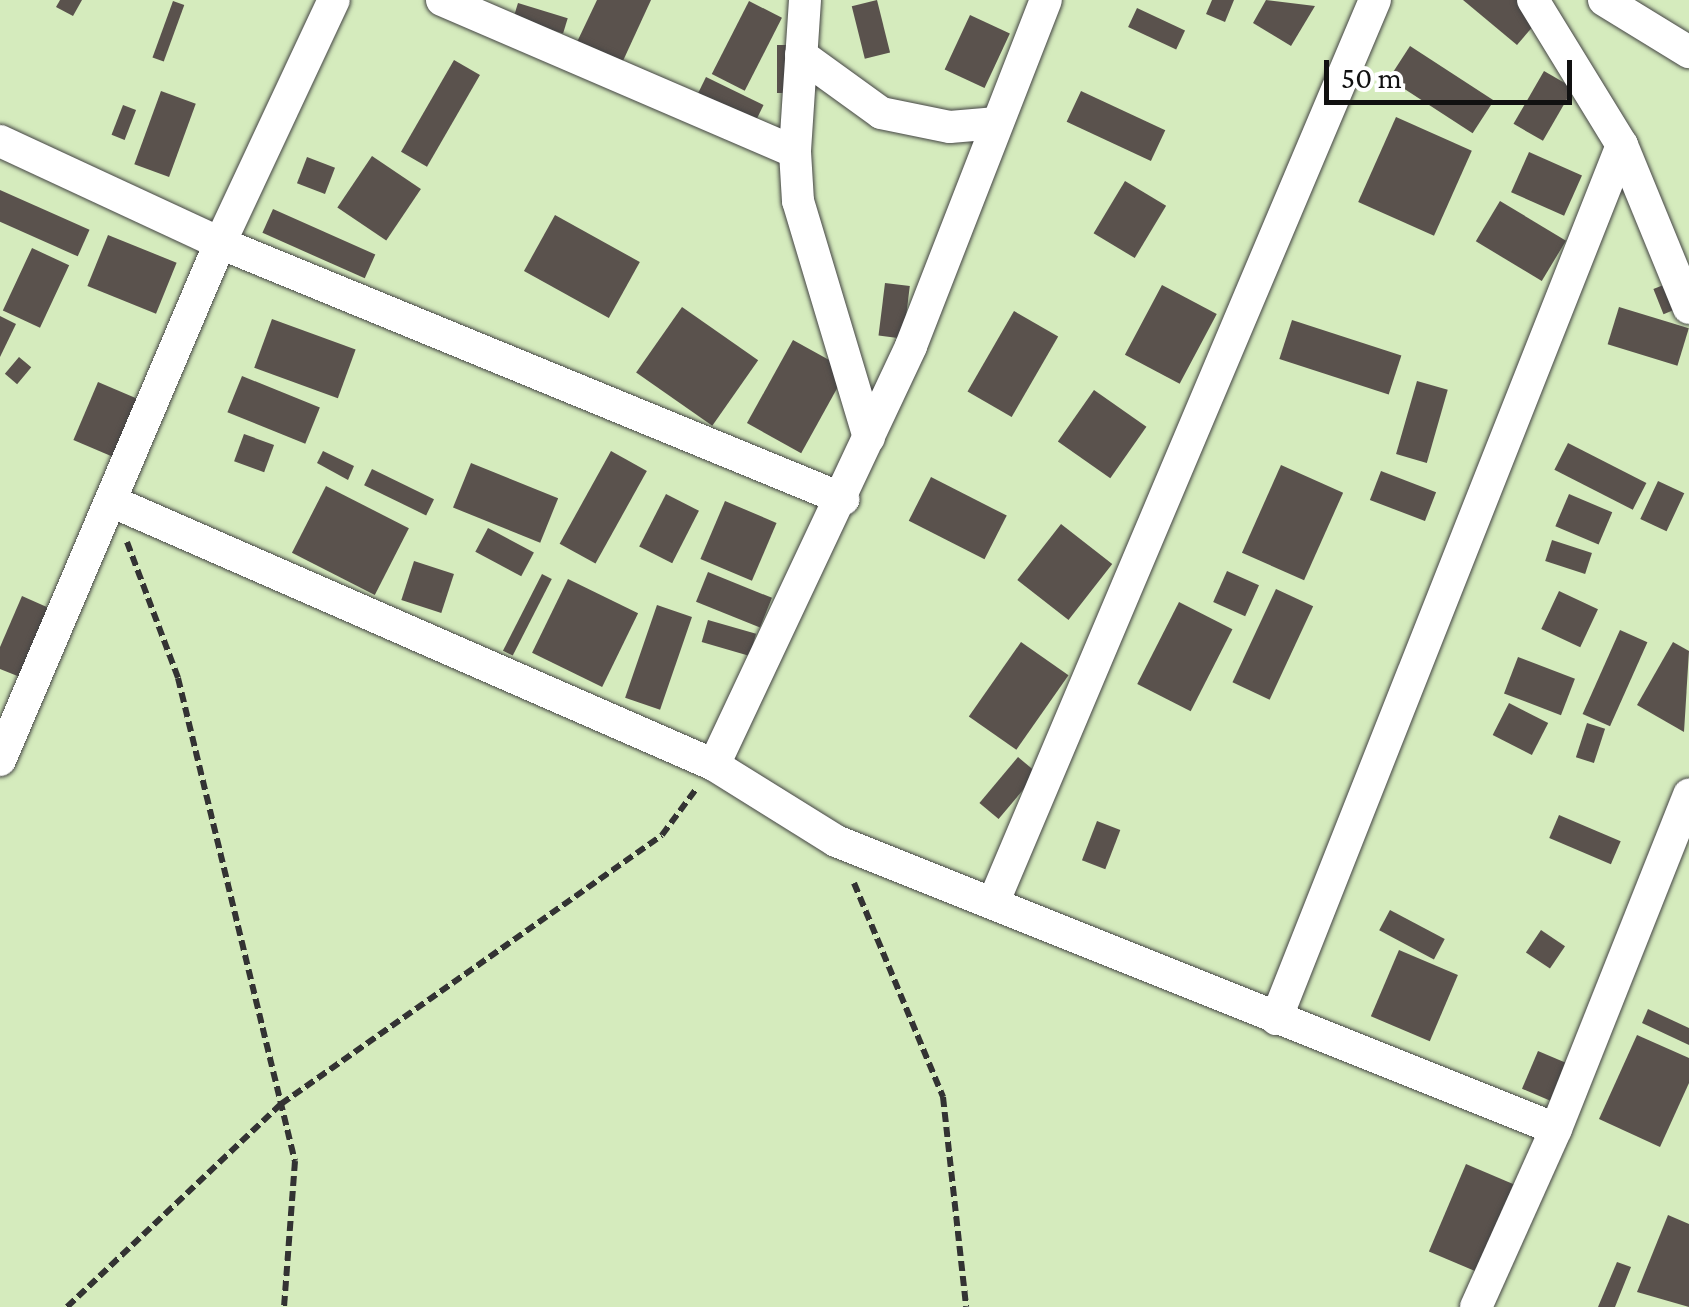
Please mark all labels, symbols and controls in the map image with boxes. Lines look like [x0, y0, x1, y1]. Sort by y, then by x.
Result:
scale bar [1329, 40, 1576, 102]
text: 50 m [1341, 61, 1402, 94]

